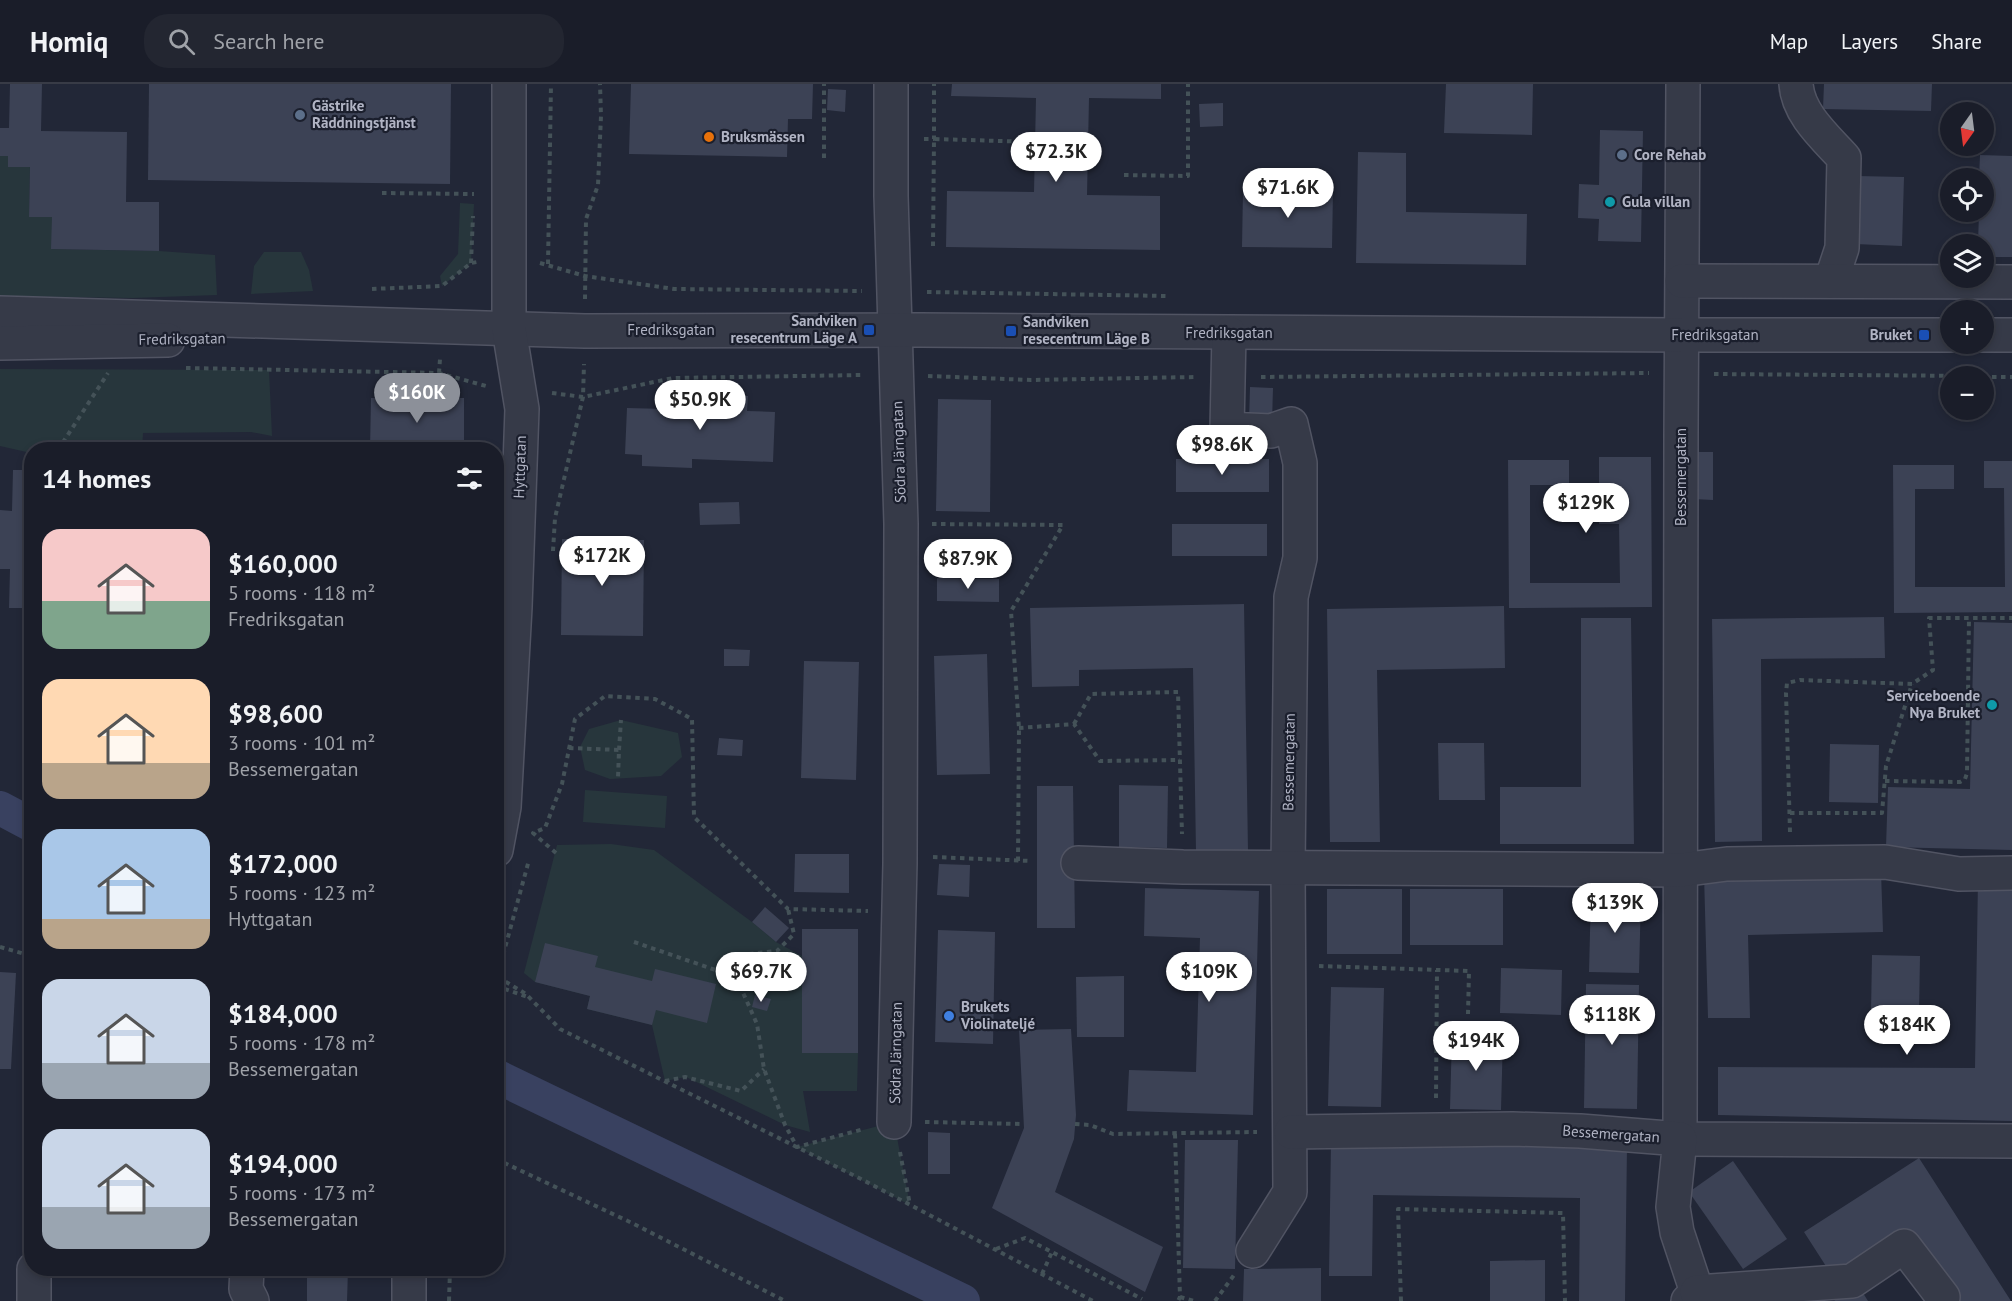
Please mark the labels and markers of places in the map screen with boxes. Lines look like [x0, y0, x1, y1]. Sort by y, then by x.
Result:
place label: Gästrike Räddningstjänst [312, 96, 417, 132]
marker: Gästrike Räddningstjänst [293, 108, 307, 122]
place label: Bruksmässen [721, 127, 805, 146]
marker: Bruksmässen [702, 130, 716, 144]
pin: $72.3K [1007, 132, 1105, 183]
place label: Core Rehab [1634, 145, 1706, 164]
marker: Core Rehab [1615, 148, 1629, 162]
pin: $71.6K [1239, 168, 1337, 219]
place label: Gula villan [1622, 192, 1690, 211]
marker: Gula villan [1603, 195, 1617, 209]
place label: Sandviken resecentrum Läge A [731, 311, 858, 347]
place label: Sandviken resecentrum Läge B [1023, 312, 1150, 348]
marker: Sandviken resecentrum Läge A [862, 323, 876, 337]
marker: Sandviken resecentrum Läge B [1004, 324, 1018, 338]
place label: Bruket [1870, 325, 1913, 344]
marker: Bruket [1917, 328, 1931, 342]
pin: $160K [375, 373, 459, 424]
pin: $50.9K [651, 380, 749, 431]
pin: $98.6K [1173, 425, 1271, 476]
pin: $129K [1544, 483, 1628, 534]
pin: $172K [560, 536, 644, 587]
pin: $87.9K [919, 539, 1017, 590]
place label: Serviceboende Nya Bruket [1887, 686, 1981, 722]
marker: Serviceboende Nya Bruket [1985, 698, 1999, 712]
pin: $139K [1573, 883, 1657, 934]
pin: $69.7K [712, 952, 810, 1003]
pin: $109K [1167, 952, 1251, 1003]
pin: $118K [1570, 995, 1654, 1046]
place label: Brukets Violinateljé [960, 997, 1035, 1033]
pin: $184K [1865, 1005, 1949, 1056]
marker: Brukets Violinateljé [942, 1009, 956, 1023]
pin: $194K [1434, 1021, 1518, 1072]

